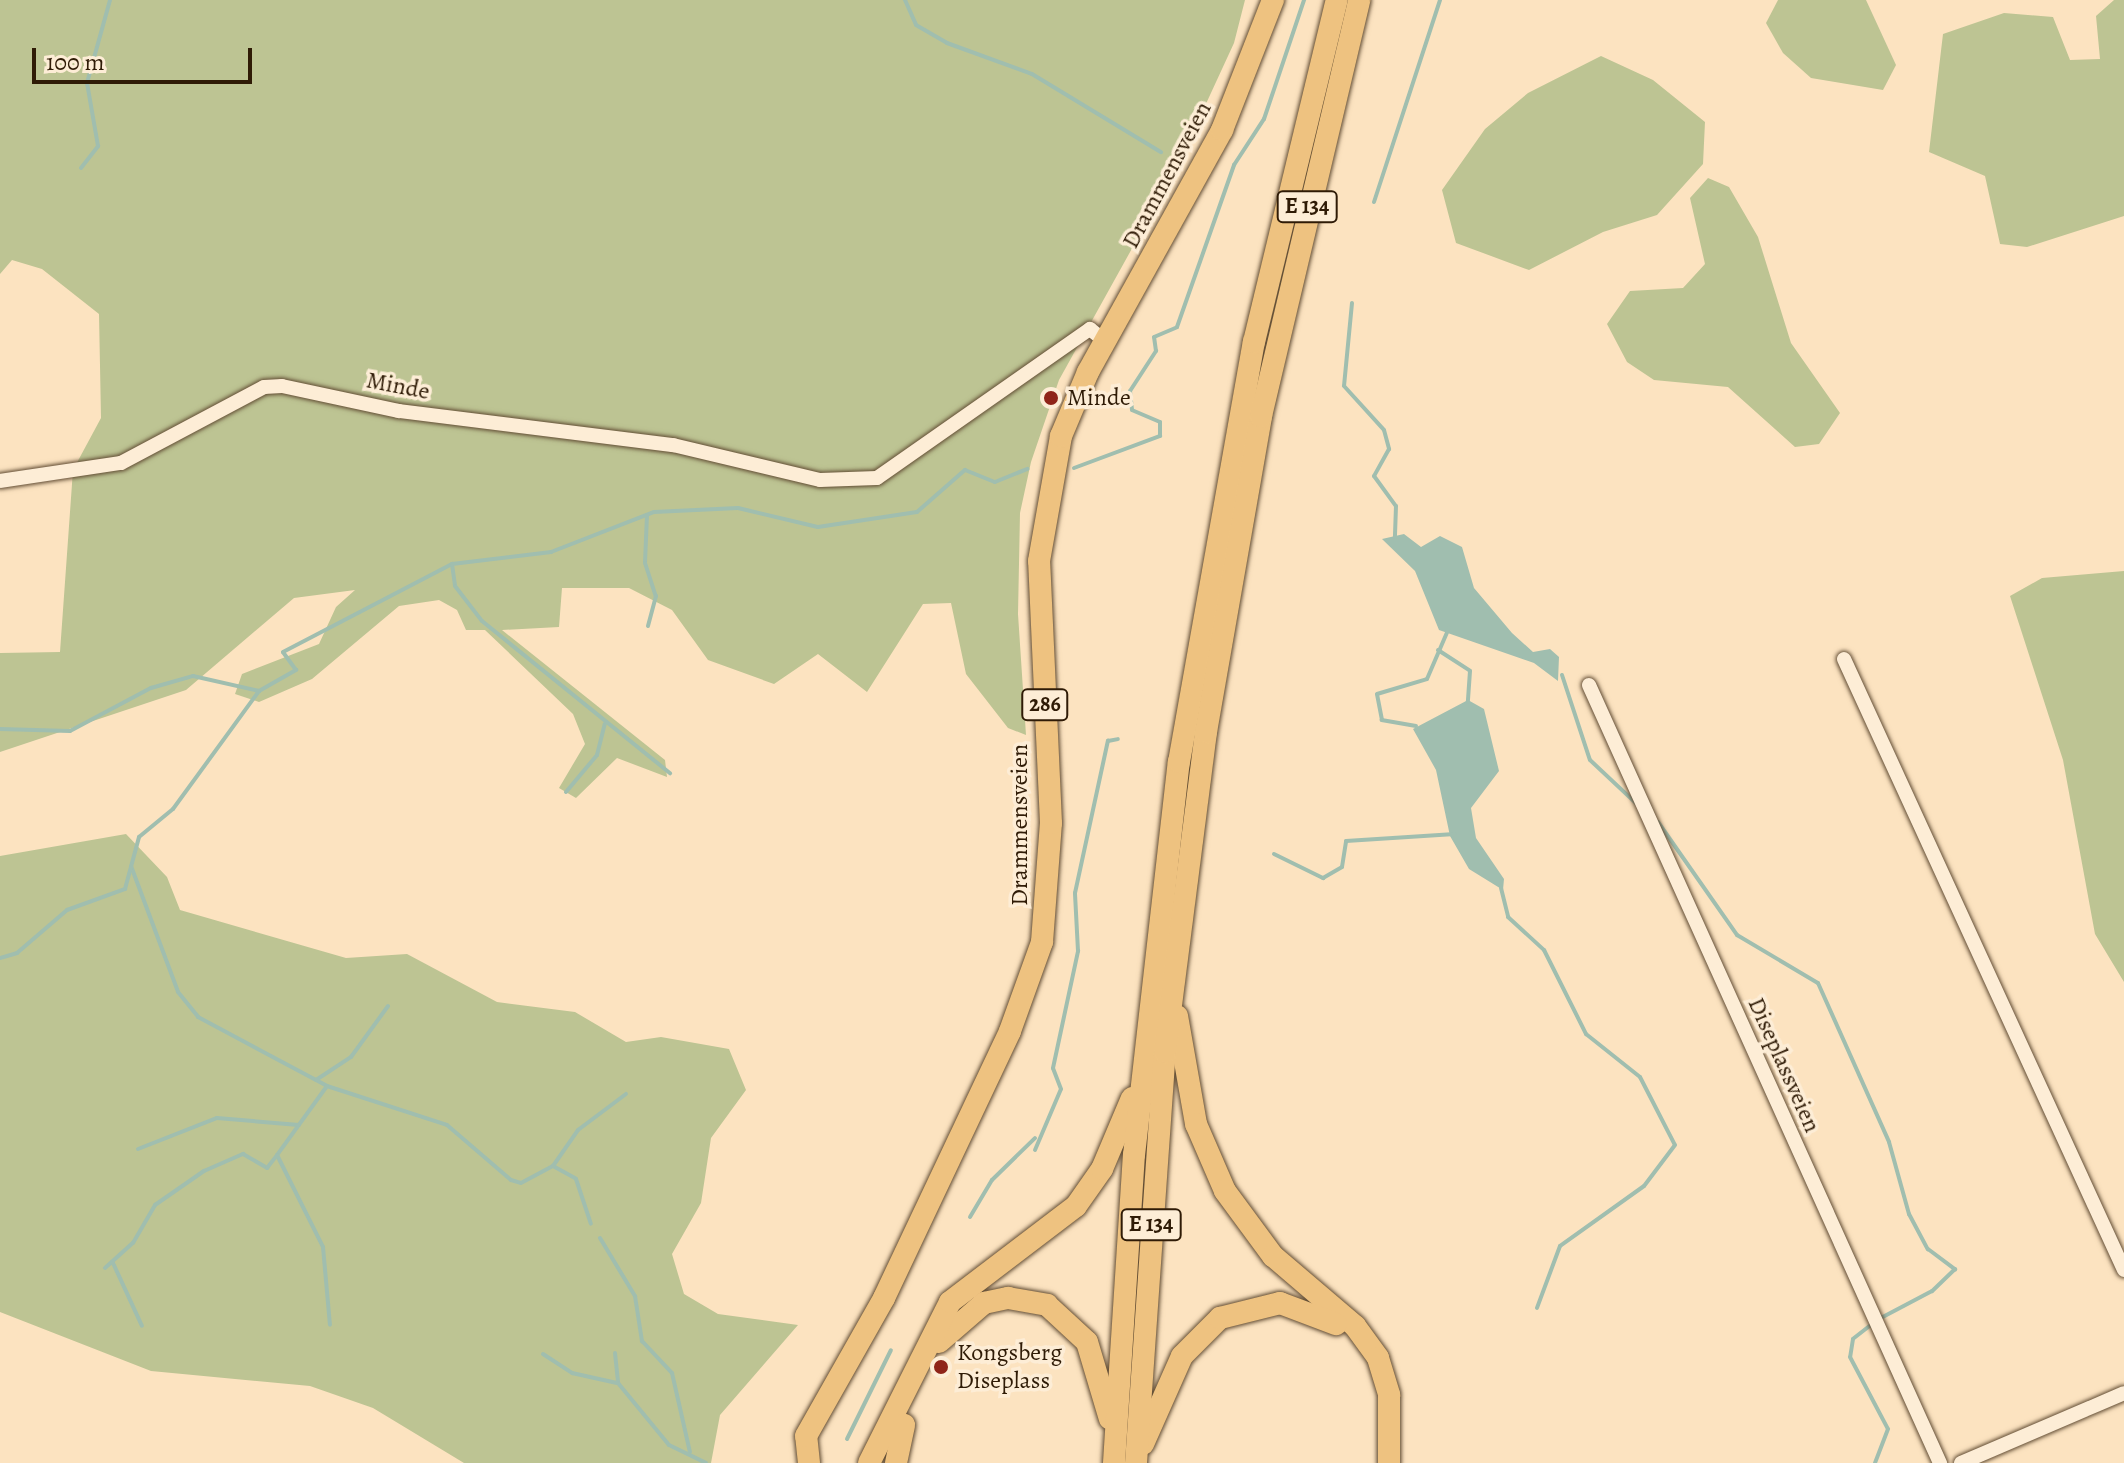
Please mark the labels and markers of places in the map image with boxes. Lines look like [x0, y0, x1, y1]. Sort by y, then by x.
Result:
place label: Minde [1067, 384, 1131, 412]
marker: Minde [1042, 389, 1060, 407]
place label: Kongsberg Diseplass [957, 1339, 1062, 1395]
marker: Kongsberg Diseplass [932, 1358, 950, 1376]

